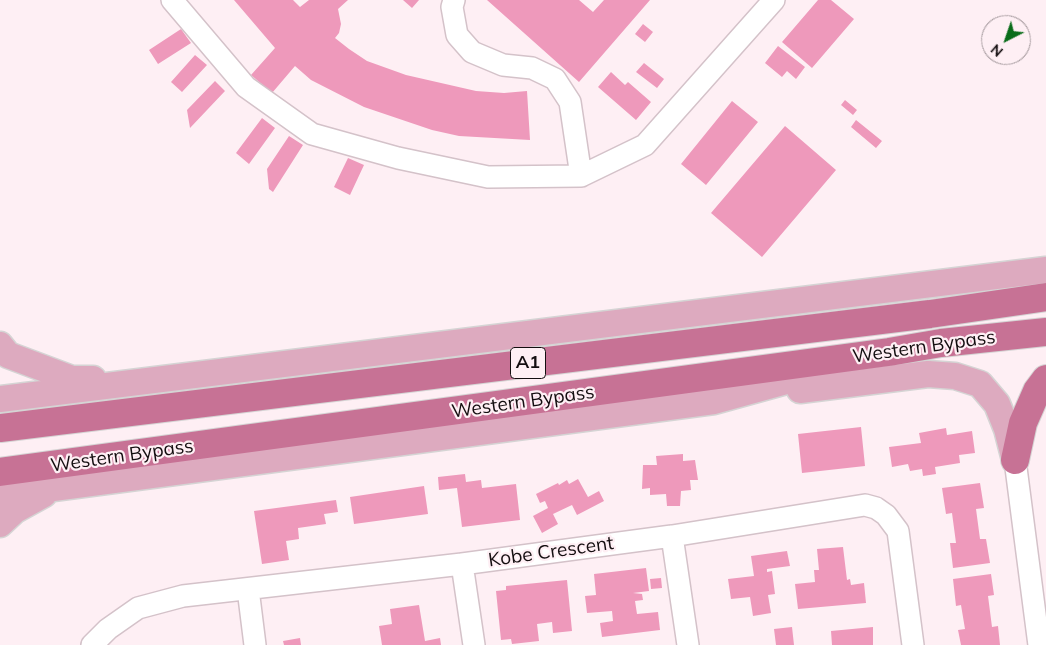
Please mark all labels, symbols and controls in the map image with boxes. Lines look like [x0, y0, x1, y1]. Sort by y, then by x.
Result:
north arrow [981, 15, 1031, 65]
text: N [987, 40, 1007, 61]
street label: Western Bypass [851, 326, 997, 368]
road number: A1 [510, 348, 546, 378]
street label: Western Bypass [450, 381, 596, 423]
street label: Western Bypass [49, 435, 195, 477]
street label: Kobe Crescent [487, 532, 615, 572]

